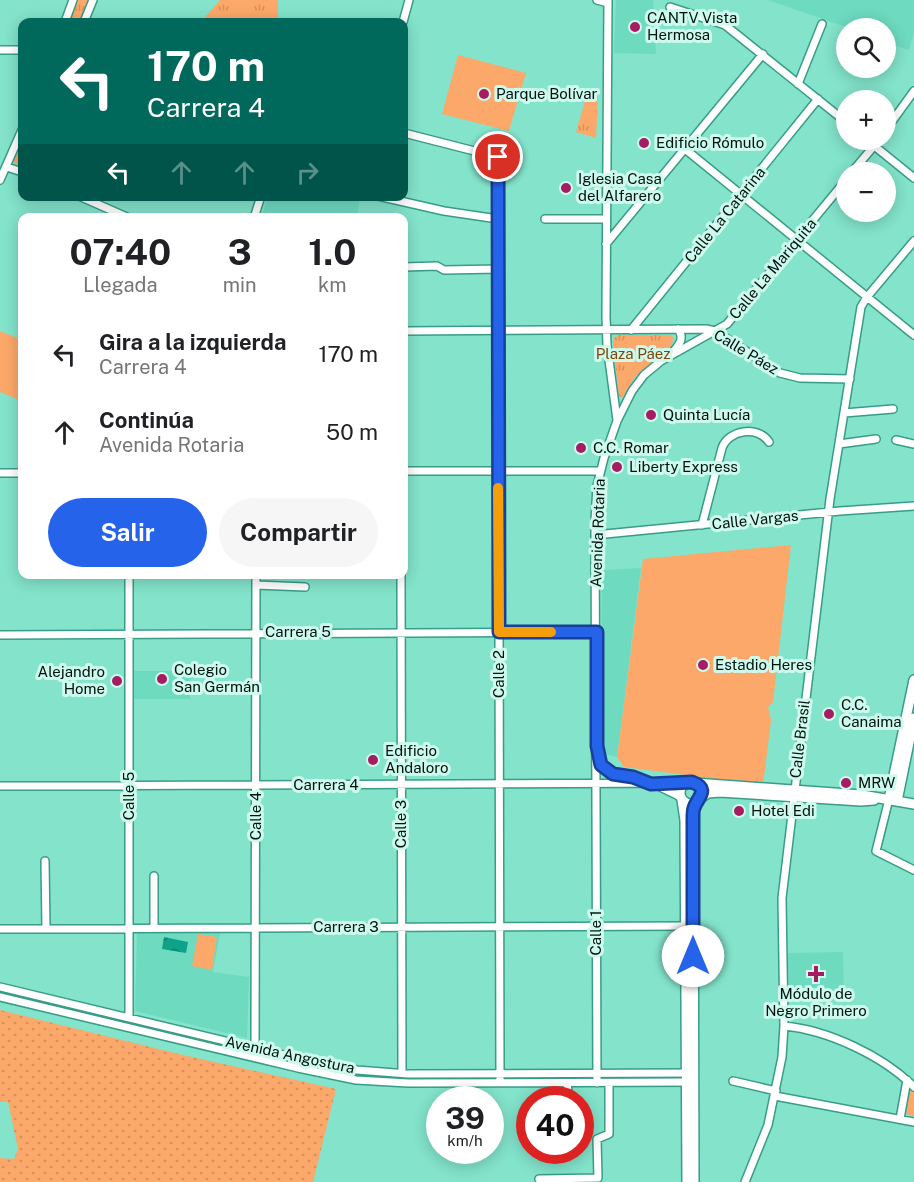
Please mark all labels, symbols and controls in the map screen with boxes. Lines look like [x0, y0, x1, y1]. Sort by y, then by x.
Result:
place label: CANTV Vista Hermosa [647, 9, 737, 43]
map controls [836, 18, 896, 222]
button: search [836, 18, 896, 78]
marker: CANTV Vista Hermosa [628, 20, 642, 34]
text: 170 m [147, 41, 265, 90]
icon: left [48, 42, 126, 120]
place label: Parque Bolívar [496, 85, 598, 102]
marker: Parque Bolívar [477, 87, 491, 101]
button: + [836, 90, 896, 150]
text: Carrera 4 [147, 91, 265, 123]
pin [472, 131, 523, 182]
place label: Edificio Rómulo [656, 134, 764, 151]
marker: Edificio Rómulo [637, 136, 651, 150]
icon: arrive [481, 140, 514, 173]
icon: left [102, 156, 135, 189]
icon: ahead [165, 156, 198, 189]
icon: ahead [228, 156, 261, 189]
icon: right [291, 156, 324, 189]
button: − [836, 162, 896, 222]
street label: Calle La Catarina [681, 163, 768, 266]
place label: Iglesia Casa del Alfarero [578, 170, 662, 204]
marker: Iglesia Casa del Alfarero [559, 181, 573, 195]
street label: Calle La Mariquita [726, 215, 820, 322]
text: 07:40 [70, 231, 171, 273]
text: 3 [228, 231, 252, 273]
text: 1.0 [308, 231, 356, 273]
text: Llegada [83, 273, 158, 297]
text: min [223, 273, 257, 297]
text: km [318, 273, 347, 297]
street label: Calle Páez [711, 326, 782, 377]
text: Gira a la izquierda [99, 329, 286, 355]
icon: left [48, 338, 81, 371]
text: 170 m [318, 341, 378, 367]
park label: Plaza Páez [596, 345, 670, 362]
text: Carrera 4 [99, 355, 186, 379]
place label: Quinta Lucía [663, 406, 750, 423]
text: Continúa [99, 407, 194, 433]
marker: Quinta Lucía [644, 408, 658, 422]
icon: ahead [48, 416, 81, 449]
text: 50 m [326, 419, 378, 445]
text: Avenida Rotaria [99, 433, 244, 457]
place label: C.C. Romar [593, 439, 669, 456]
marker: C.C. Romar [574, 441, 588, 455]
place label: Liberty Express [629, 458, 738, 475]
marker: Liberty Express [610, 460, 624, 474]
street label: Avenida Rotaria [587, 478, 608, 588]
button: Salir [48, 498, 207, 567]
button: Compartir [219, 498, 378, 567]
street label: Calle Vargas [711, 507, 799, 533]
street label: Carrera 5 [265, 623, 331, 640]
street label: Calle 2 [490, 650, 507, 698]
place label: Estadio Heres [715, 656, 812, 673]
marker: Estadio Heres [696, 658, 710, 672]
place label: Colegio San Germán [174, 661, 260, 695]
place label: Alejandro Home [38, 663, 105, 697]
marker: Colegio San Germán [155, 672, 169, 686]
marker: Alejandro Home [110, 674, 124, 688]
place label: C.C. Canaima [841, 696, 902, 730]
street label: Calle Brasil [786, 699, 813, 779]
marker: C.C. Canaima [822, 707, 836, 721]
place label: Edificio Andaloro [385, 742, 448, 776]
marker: Edificio Andaloro [366, 753, 380, 767]
street label: Calle 5 [120, 772, 137, 820]
place label: MRW [858, 774, 895, 791]
street label: Carrera 4 [293, 776, 359, 793]
marker: MRW [839, 776, 853, 790]
street label: Calle 4 [247, 792, 264, 840]
street label: Calle 3 [392, 800, 409, 848]
place label: Hotel Edi [751, 802, 815, 819]
marker: Hotel Edi [732, 804, 746, 818]
street label: Calle 1 [587, 910, 604, 956]
street label: Carrera 3 [313, 918, 379, 935]
position arrow [661, 924, 725, 988]
marker: Módulo de Negro Primero [807, 965, 825, 983]
place label: Módulo de Negro Primero [765, 985, 867, 1019]
street label: Avenida Angostura [224, 1033, 356, 1077]
speed limit sign: 40 [516, 1086, 594, 1164]
text: 39 [445, 1100, 485, 1136]
text: km/h [447, 1132, 483, 1149]

